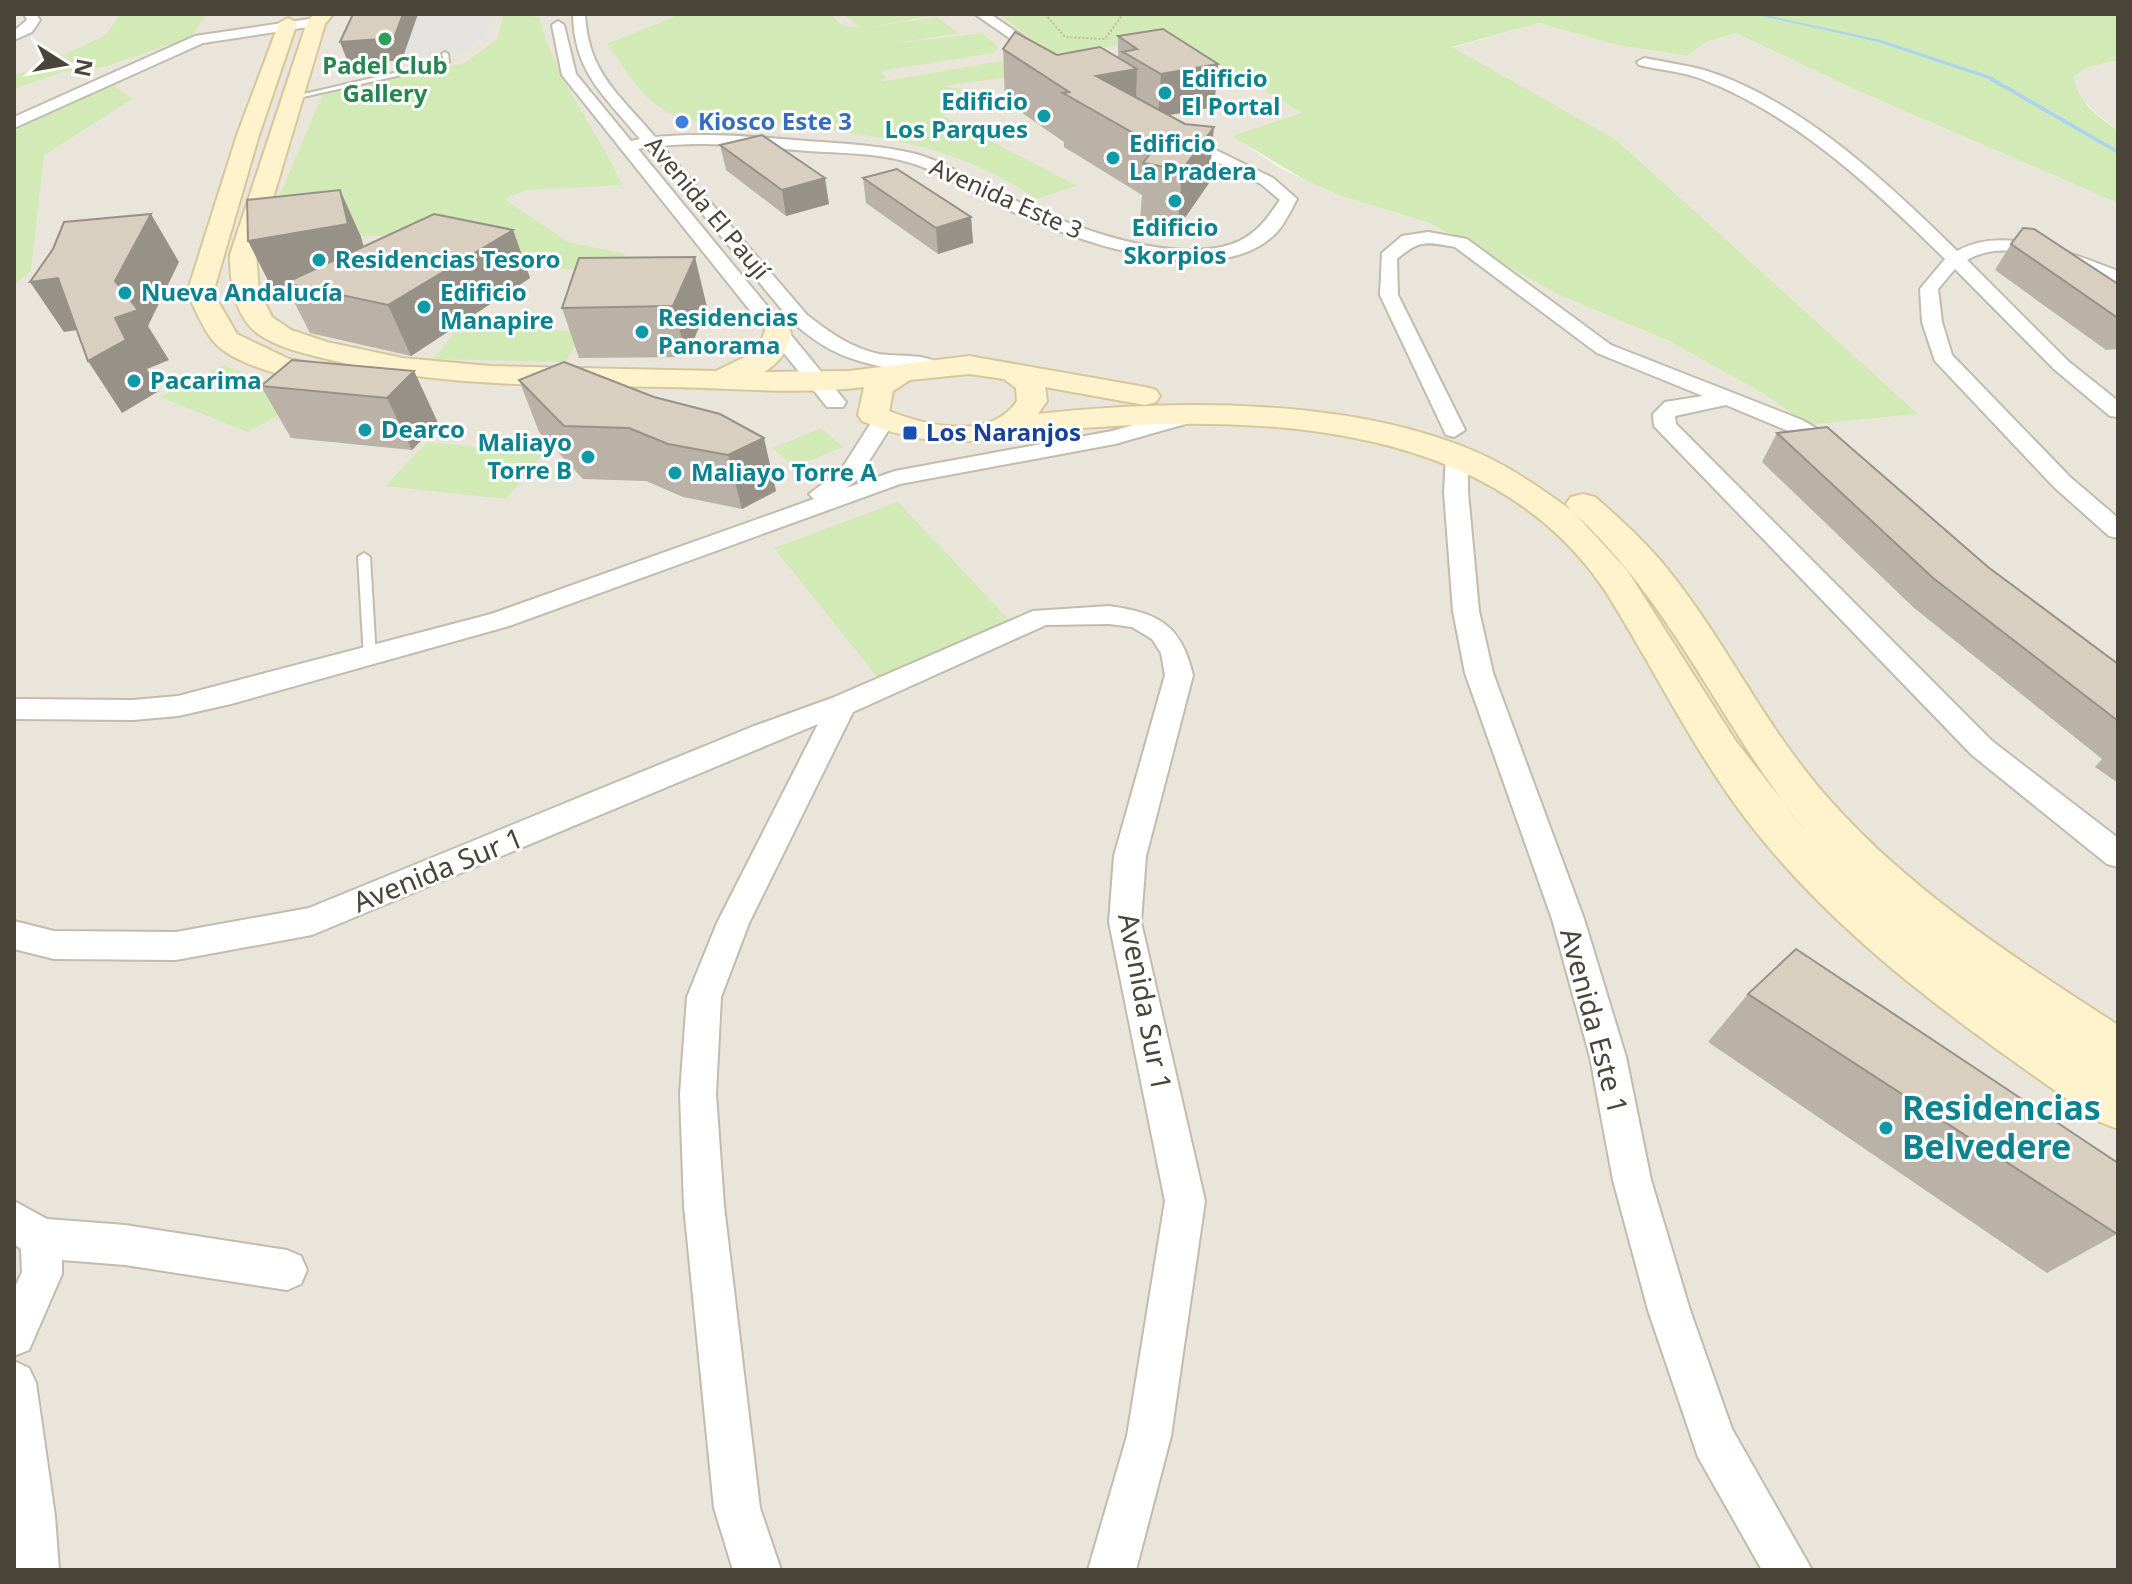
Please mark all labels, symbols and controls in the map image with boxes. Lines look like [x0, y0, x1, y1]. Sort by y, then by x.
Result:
north arrow [24, 24, 104, 104]
marker: Padel Club Gallery [376, 30, 394, 48]
place label: Padel Club Gallery [322, 48, 448, 109]
text: N [68, 56, 101, 80]
place label: Edificio El Portal [1181, 61, 1280, 122]
place label: Edificio Los Parques [885, 84, 1028, 145]
marker: Edificio El Portal [1156, 84, 1174, 102]
place label: Kiosco Este 3 [698, 104, 852, 137]
marker: Edificio Los Parques [1035, 107, 1053, 125]
marker: Kiosco Este 3 [673, 113, 691, 131]
place label: Edificio La Pradera [1129, 126, 1257, 187]
street label: Avenida El Paují [638, 128, 778, 286]
street label: Avenida Este 3 [925, 149, 1088, 246]
marker: Edificio La Pradera [1104, 149, 1122, 167]
marker: Edificio Skorpios [1166, 192, 1184, 210]
place label: Edificio Skorpios [1123, 210, 1227, 271]
place label: Residencias Tesoro [335, 242, 560, 275]
marker: Residencias Tesoro [310, 251, 328, 269]
place label: Nueva Andalucía [141, 275, 343, 308]
place label: Edificio Manapire [440, 275, 554, 336]
marker: Nueva Andalucía [116, 284, 134, 302]
marker: Edificio Manapire [415, 298, 433, 316]
place label: Residencias Panorama [658, 300, 798, 361]
marker: Residencias Panorama [633, 323, 651, 341]
place label: Pacarima [150, 363, 262, 396]
marker: Pacarima [125, 372, 143, 390]
place label: Dearco [381, 412, 465, 445]
place label: Los Naranjos [926, 415, 1081, 448]
marker: Dearco [356, 421, 374, 439]
marker: Los Naranjos [901, 424, 919, 442]
place label: Maliayo Torre B [478, 425, 572, 486]
marker: Maliayo Torre B [579, 448, 597, 466]
place label: Maliayo Torre A [691, 455, 877, 488]
marker: Maliayo Torre A [666, 464, 684, 482]
street label: Avenida Sur 1 [347, 818, 528, 920]
street label: Avenida Sur 1 [1110, 910, 1182, 1094]
street label: Avenida Este 1 [1552, 924, 1638, 1118]
place label: Residencias Belvedere [1902, 1084, 2101, 1169]
marker: Residencias Belvedere [1877, 1119, 1895, 1137]

